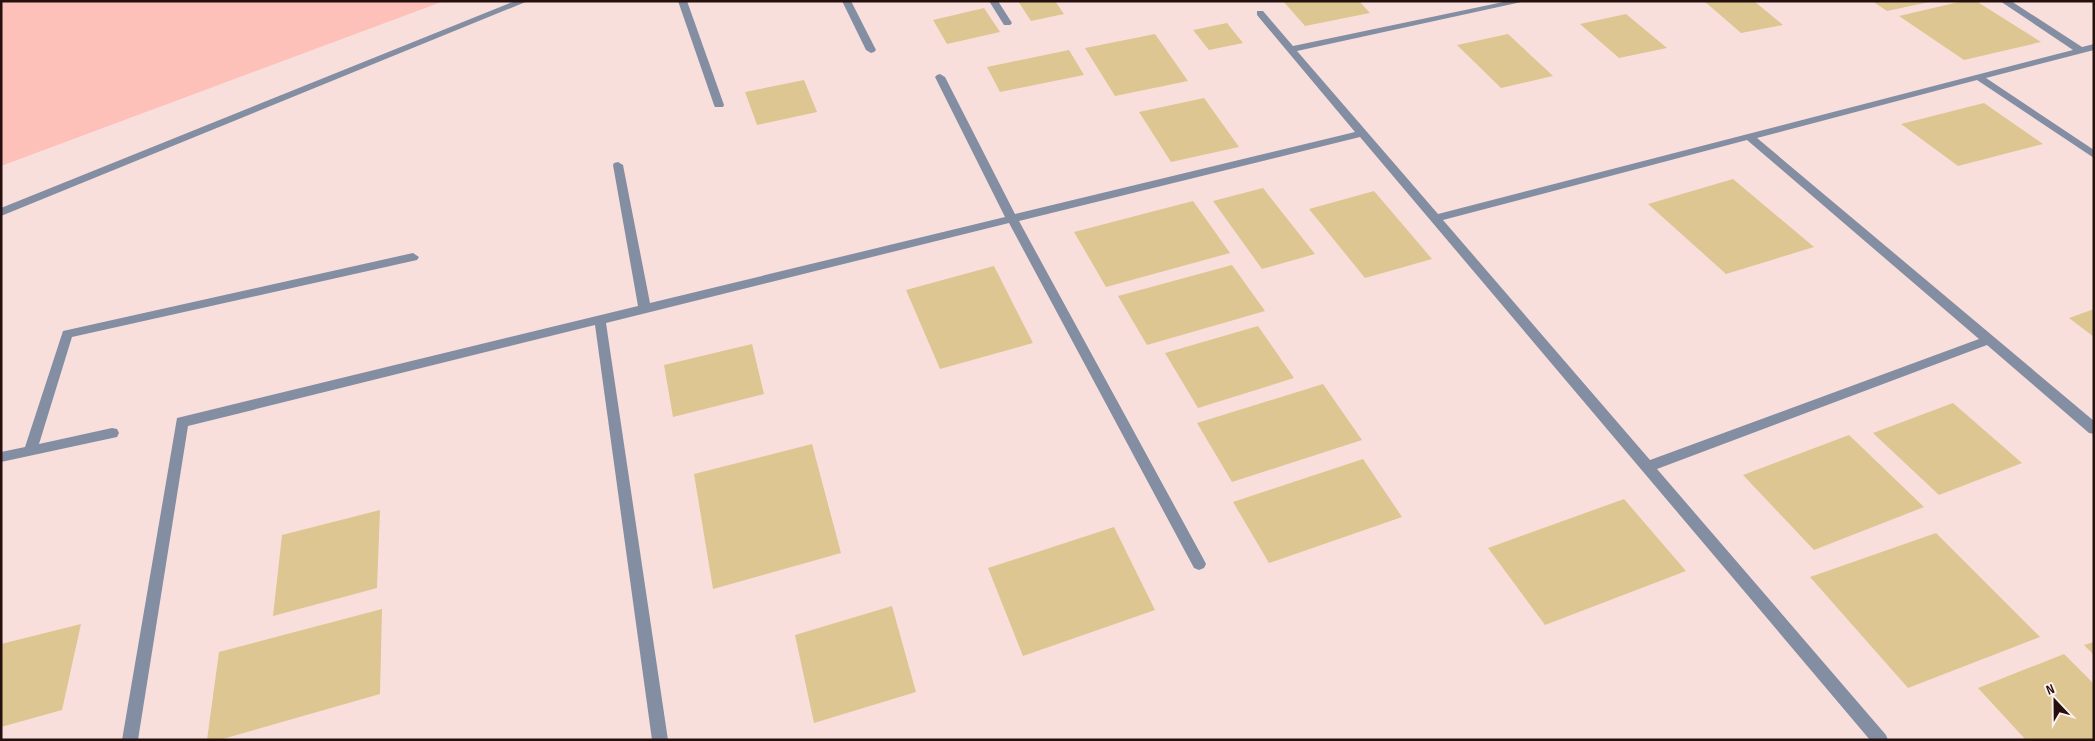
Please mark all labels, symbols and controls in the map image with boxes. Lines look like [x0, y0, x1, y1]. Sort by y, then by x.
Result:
north arrow [2030, 676, 2080, 726]
text: N [2044, 680, 2057, 699]

